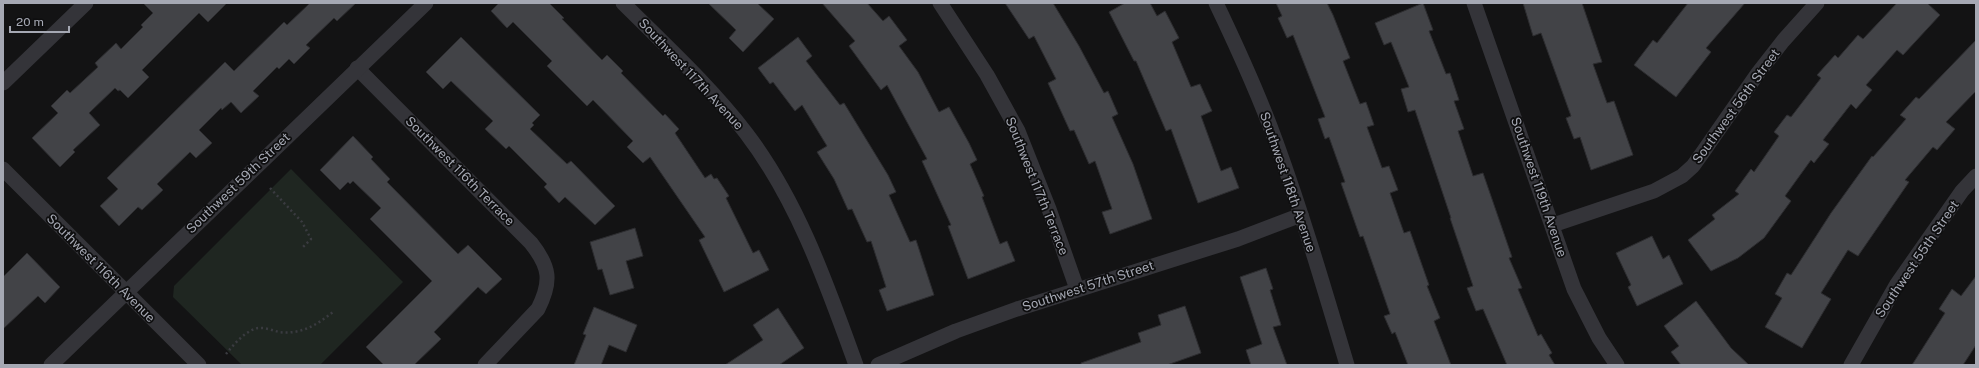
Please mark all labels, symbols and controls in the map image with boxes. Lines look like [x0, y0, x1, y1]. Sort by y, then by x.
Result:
scale bar [10, 8, 69, 34]
text: 20 m [16, 15, 44, 29]
street label: Southwest 117th Avenue [636, 15, 746, 133]
street label: Southwest 56th Street [1689, 46, 1783, 166]
street label: Southwest 118th Avenue [1257, 110, 1319, 254]
street label: Southwest 116th Terrace [402, 113, 518, 229]
street label: Southwest 117th Terrace [1002, 115, 1072, 257]
street label: Southwest 119th Avenue [1508, 115, 1570, 259]
street label: Southwest 59th Street [183, 130, 293, 236]
street label: Southwest 55th Street [1872, 198, 1962, 320]
street label: Southwest 116th Avenue [44, 211, 158, 325]
street label: Southwest 57th Street [1020, 258, 1156, 314]

